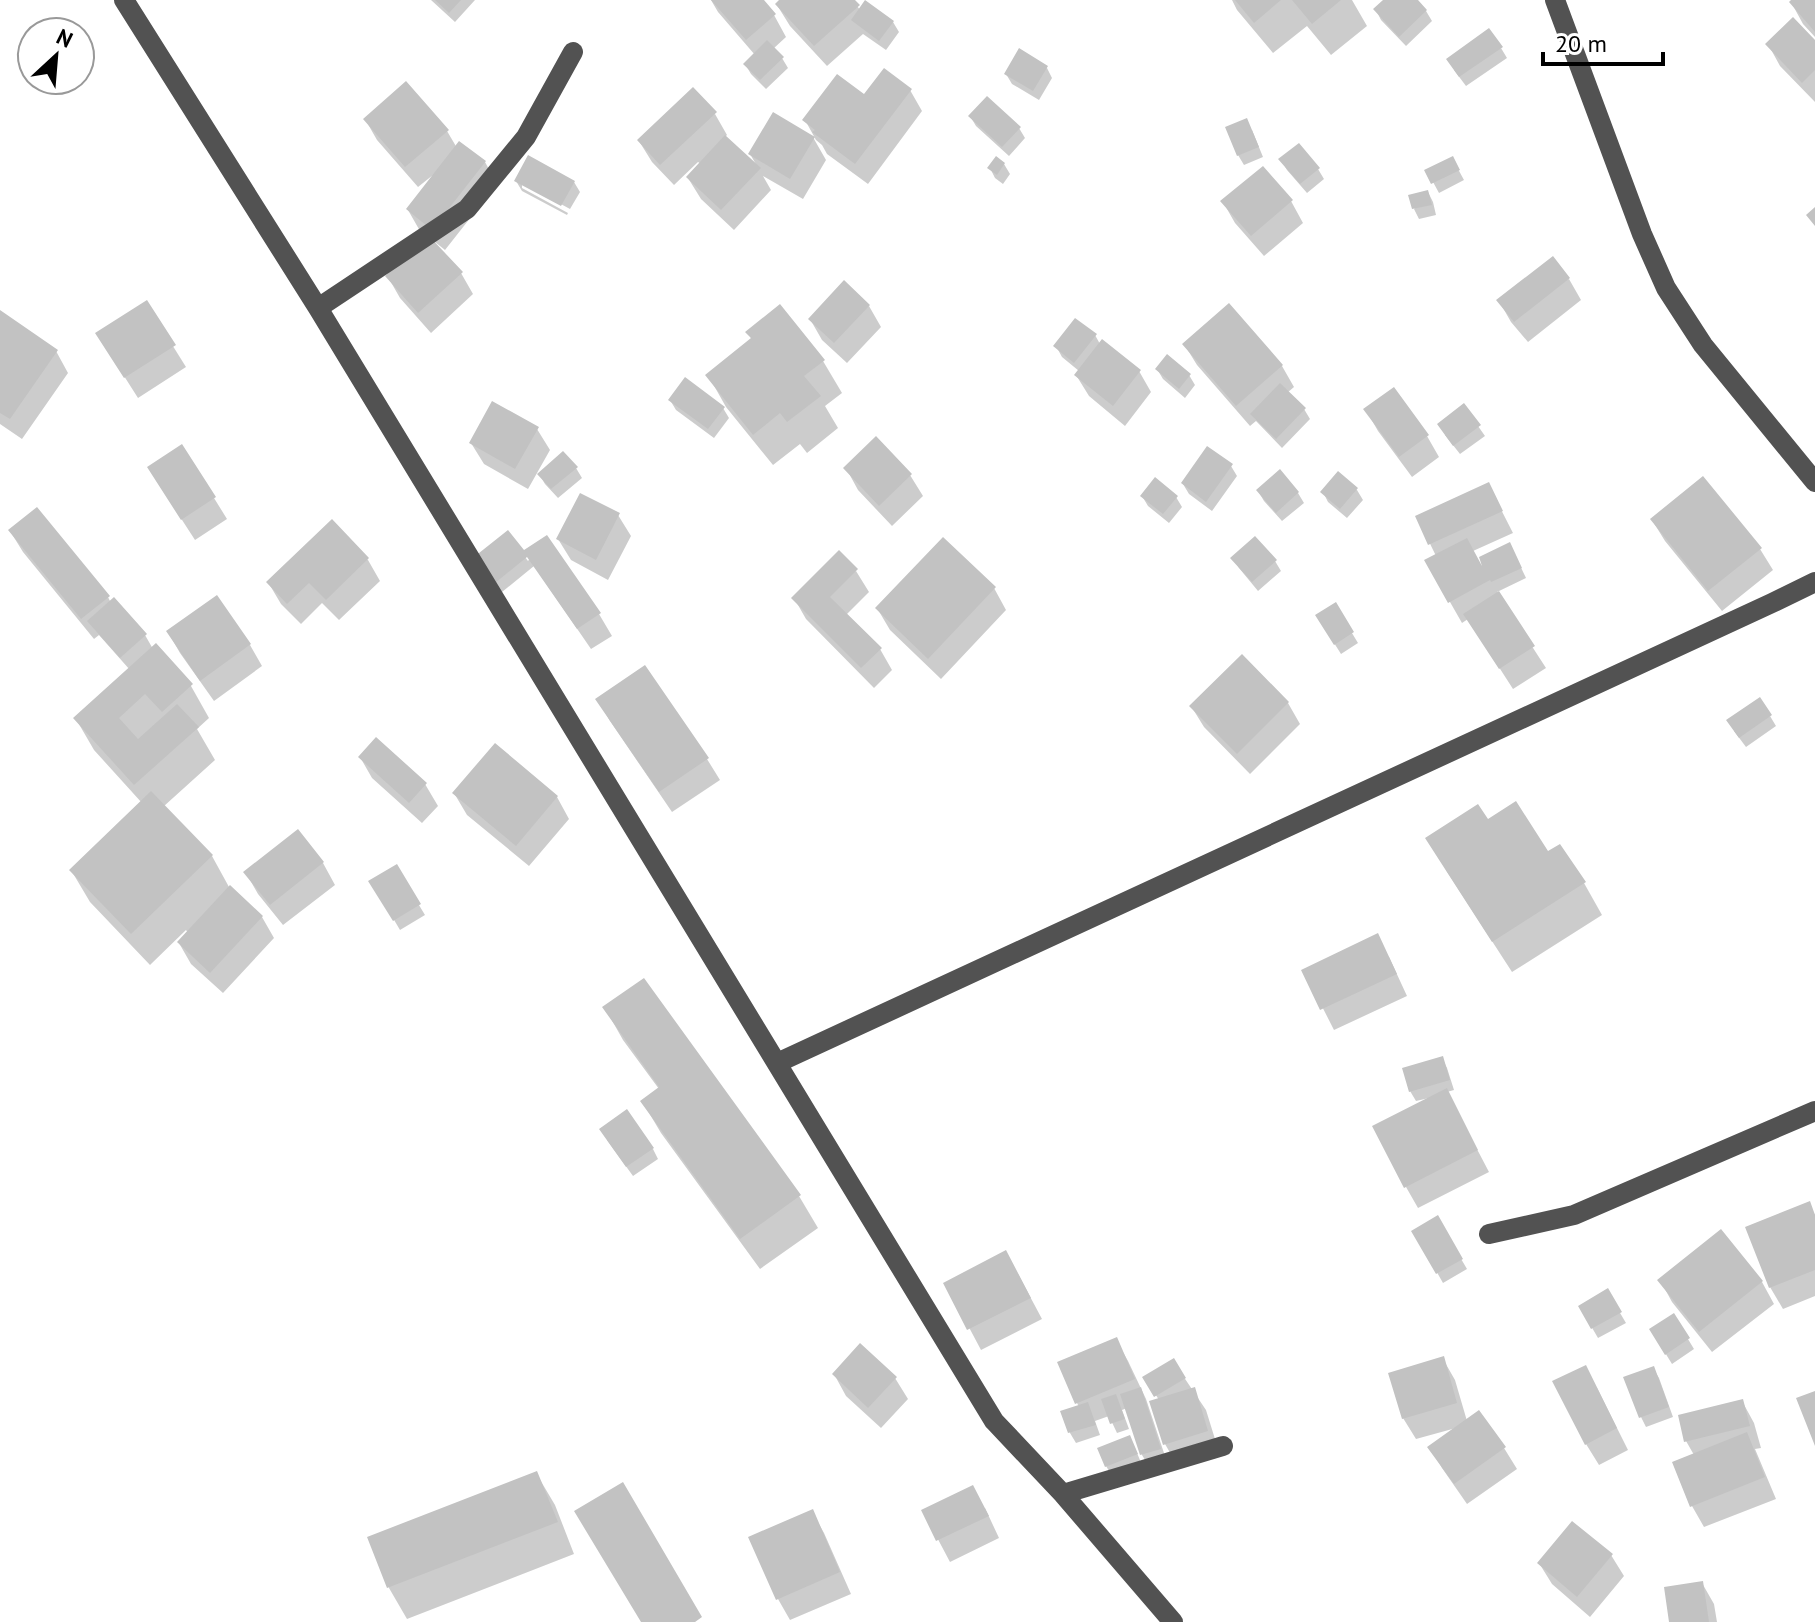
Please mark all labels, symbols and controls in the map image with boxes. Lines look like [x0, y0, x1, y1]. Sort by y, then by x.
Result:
north arrow [16, 16, 96, 96]
scale bar [1543, 16, 1663, 66]
text: N [52, 22, 77, 54]
text: 20 m [1555, 28, 1607, 59]

